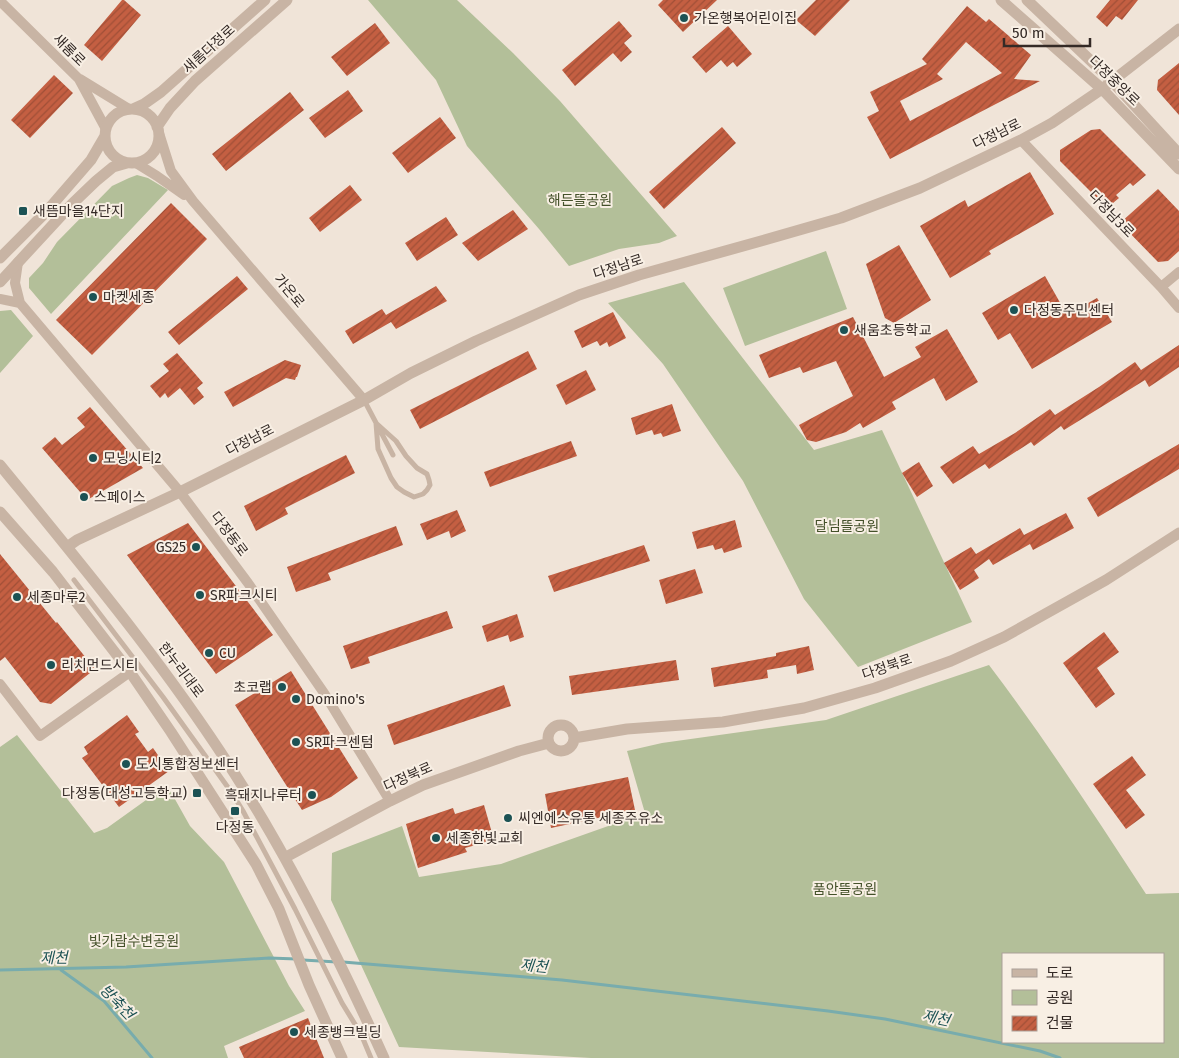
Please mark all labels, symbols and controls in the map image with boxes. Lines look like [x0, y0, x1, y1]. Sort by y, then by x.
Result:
place label: 가온행복어린이집 [694, 10, 797, 27]
marker: 가온행복어린이집 [678, 12, 690, 24]
scale bar [1004, 15, 1090, 47]
street label: 새롬다정로 [179, 21, 239, 77]
text: 50 m [1012, 24, 1045, 42]
street label: 새롬로 [49, 30, 89, 70]
street label: 다정중앙로 [1085, 53, 1143, 110]
street label: 다정남로 [970, 115, 1024, 153]
street label: 다정남3로 [1085, 187, 1138, 241]
park label: 해든뜰공원 [548, 192, 612, 209]
place label: 새뜸마을14단지 [33, 203, 124, 220]
marker: 새뜸마을14단지 [17, 205, 29, 217]
street label: 다정남로 [591, 251, 645, 283]
street label: 가온로 [270, 271, 308, 311]
place label: 마켓세종 [103, 289, 155, 306]
marker: 마켓세종 [87, 291, 99, 303]
place label: 다정동주민센터 [1024, 302, 1114, 319]
marker: 다정동주민센터 [1008, 304, 1020, 316]
place label: 새움초등학교 [854, 322, 931, 339]
marker: 새움초등학교 [838, 324, 850, 336]
street label: 다정남로 [223, 421, 277, 459]
place label: 모닝시티2 [103, 450, 162, 467]
marker: 모닝시티2 [87, 452, 99, 464]
place label: 스페이스 [94, 489, 146, 506]
marker: 스페이스 [78, 491, 90, 503]
street label: 다정동로 [207, 508, 251, 560]
park label: 달님뜰공원 [815, 518, 879, 535]
place label: GS25 [156, 539, 186, 556]
marker: GS25 [190, 541, 202, 553]
place label: SR파크시티 [210, 587, 278, 604]
place label: 세종마루2 [27, 589, 86, 606]
marker: SR파크시티 [194, 589, 206, 601]
marker: 세종마루2 [11, 591, 23, 603]
street label: 한누리대로 [155, 639, 207, 701]
place label: CU [219, 645, 236, 662]
marker: CU [203, 647, 215, 659]
street label: 다정북로 [860, 651, 914, 683]
place label: 리치먼드시티 [61, 657, 138, 674]
marker: 리치먼드시티 [45, 659, 57, 671]
place label: 초코랩 [233, 679, 272, 696]
marker: 초코랩 [276, 681, 288, 693]
place label: Domino's [306, 691, 365, 708]
marker: Domino's [290, 693, 302, 705]
place label: SR파크센텀 [306, 734, 374, 751]
marker: SR파크센텀 [290, 736, 302, 748]
place label: 도시통합정보센터 [136, 756, 239, 773]
marker: 도시통합정보센터 [120, 758, 132, 770]
street label: 다정북로 [381, 759, 435, 795]
place label: 다정동(대성고등학교) [62, 785, 187, 802]
marker: 다정동(대성고등학교) [191, 787, 203, 799]
place label: 흑돼지나루터 [225, 787, 302, 804]
marker: 흑돼지나루터 [306, 789, 318, 801]
marker: 다정동 [229, 805, 241, 817]
place label: 씨엔에스유통 세종주유소 [518, 810, 664, 827]
marker: 씨엔에스유통 세종주유소 [502, 812, 514, 824]
place label: 다정동 [216, 819, 254, 836]
place label: 세종한빛교회 [446, 830, 523, 847]
marker: 세종한빛교회 [430, 832, 442, 844]
park label: 품안뜰공원 [813, 881, 877, 898]
park label: 빛가람수변공원 [89, 933, 179, 950]
water label: 제천 [40, 949, 70, 967]
legend [1002, 953, 1164, 1043]
water label: 제천 [519, 956, 551, 976]
text: 도로 [1046, 964, 1074, 982]
water label: 방축천 [96, 981, 139, 1025]
text: 공원 [1046, 989, 1074, 1007]
water label: 제천 [921, 1006, 954, 1030]
text: 건물 [1046, 1014, 1074, 1032]
place label: 세종뱅크빌딩 [304, 1024, 381, 1041]
marker: 세종뱅크빌딩 [288, 1026, 300, 1038]

